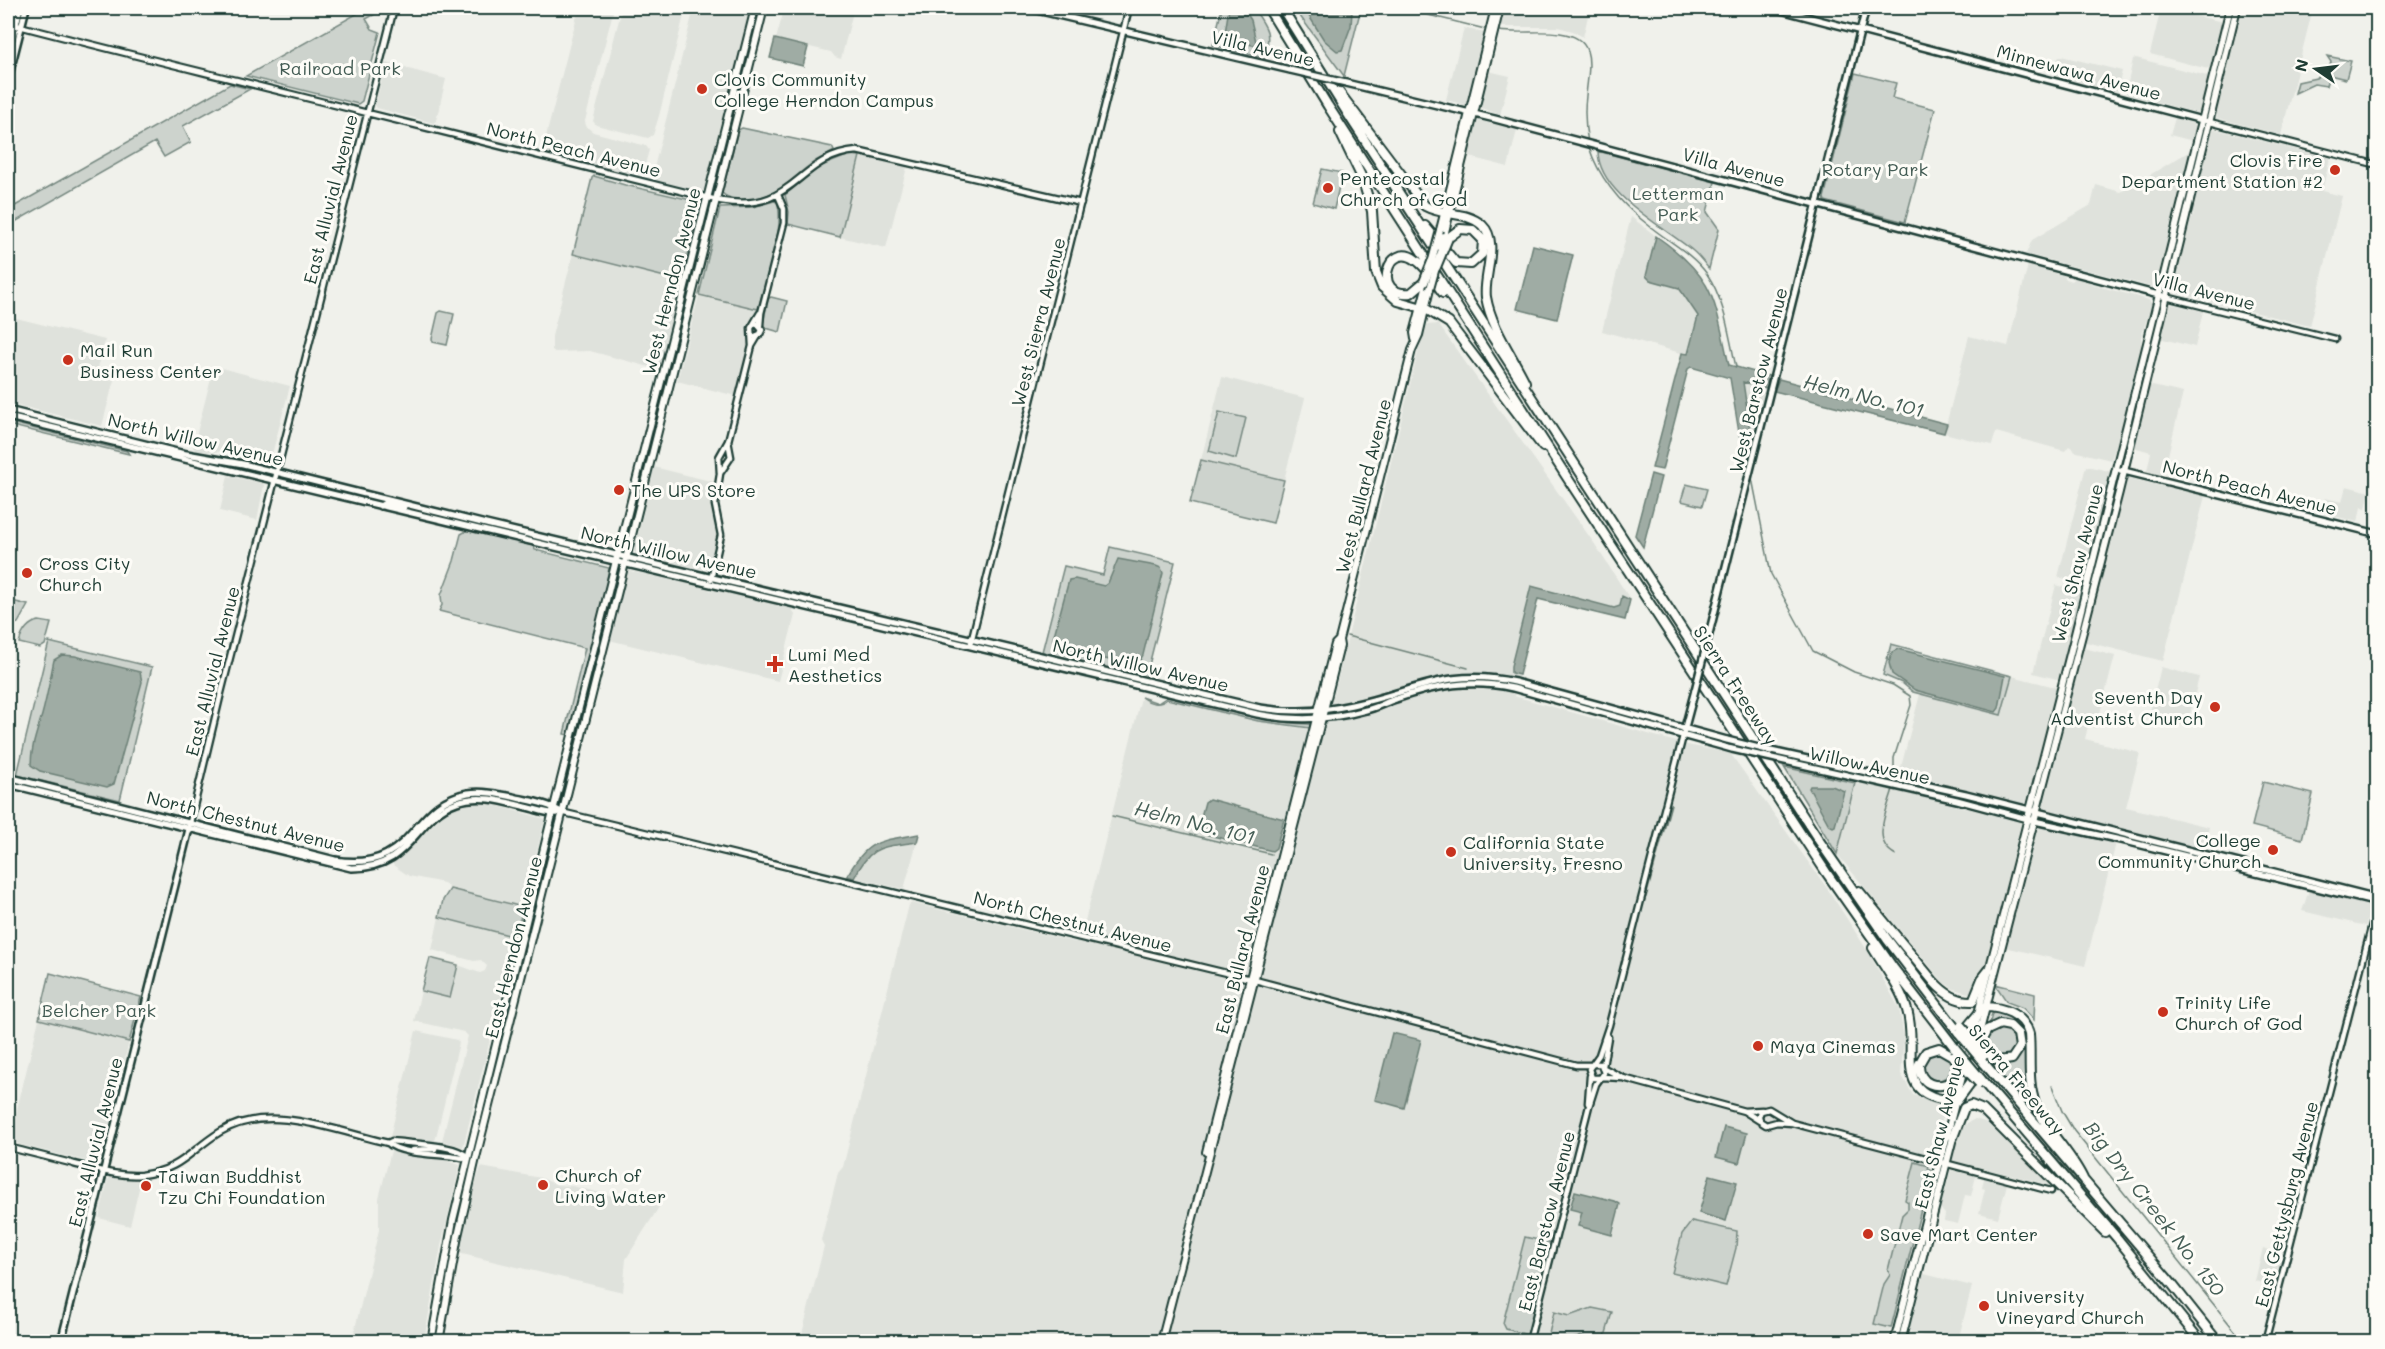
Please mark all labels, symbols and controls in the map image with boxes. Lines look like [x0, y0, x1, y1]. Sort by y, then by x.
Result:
street label: Villa Avenue [1209, 24, 1317, 72]
street label: Minnewawa Avenue [1994, 38, 2164, 106]
north arrow [2286, 39, 2346, 99]
park label: Railroad Park [279, 56, 401, 80]
text: N [2289, 57, 2313, 74]
place label: Clovis Community College Herndon Campus [714, 67, 934, 112]
marker: Clovis Community College Herndon Campus [695, 82, 709, 96]
street label: East Alluvial Avenue [297, 112, 363, 286]
street label: North Peach Avenue [484, 116, 664, 182]
street label: Villa Avenue [1680, 142, 1788, 192]
place label: Clovis Fire Department Station #2 [2121, 148, 2323, 193]
park label: Rotary Park [1822, 157, 1928, 181]
marker: Clovis Fire Department Station #2 [2328, 163, 2342, 177]
place label: Pentecostal Church of God [1340, 166, 1467, 211]
marker: Pentecostal Church of God [1321, 181, 1335, 195]
park label: Letterman Park [1632, 181, 1724, 226]
street label: West Herndon Avenue [636, 185, 706, 377]
street label: West Sierra Avenue [1005, 235, 1071, 409]
street label: Villa Avenue [2150, 267, 2258, 315]
street label: West Barstow Avenue [1723, 285, 1793, 475]
place label: Mail Run Business Center [80, 338, 222, 383]
marker: Mail Run Business Center [61, 353, 75, 367]
water label: Helm No. 101 [1801, 367, 1927, 423]
street label: West Bullard Avenue [1330, 396, 1396, 576]
street label: North Willow Avenue [106, 407, 286, 471]
street label: North Peach Avenue [2160, 454, 2340, 520]
place label: The UPS Store [631, 478, 756, 502]
street label: West Shaw Avenue [2046, 481, 2108, 645]
marker: The UPS Store [612, 483, 626, 497]
street label: North Willow Avenue [579, 520, 759, 584]
place label: Cross City Church [39, 551, 131, 596]
marker: Cross City Church [20, 566, 34, 580]
street label: East Alluvial Avenue [179, 584, 245, 758]
street label: Sierra Freeway [1688, 621, 1784, 749]
street label: North Willow Avenue [1051, 633, 1231, 697]
place label: Lumi Med Aesthetics [788, 642, 882, 687]
marker: Lumi Med Aesthetics [766, 655, 784, 673]
place label: Seventh Day Adventist Church [2050, 685, 2203, 730]
marker: Seventh Day Adventist Church [2208, 700, 2222, 714]
street label: Willow Avenue [1807, 740, 1933, 790]
street label: North Chestnut Avenue [144, 785, 348, 857]
water label: Helm No. 101 [1132, 794, 1258, 850]
place label: College Community Church [2098, 828, 2261, 873]
place label: California State University, Fresno [1463, 830, 1623, 875]
marker: College Community Church [2266, 843, 2280, 857]
marker: California State University, Fresno [1444, 845, 1458, 859]
street label: East Herndon Avenue [479, 853, 547, 1041]
street label: East Bullard Avenue [1209, 862, 1275, 1036]
street label: North Chestnut Avenue [971, 885, 1175, 957]
place label: Trinity Life Church of God [2175, 990, 2302, 1035]
park label: Belcher Park [42, 998, 156, 1022]
marker: Trinity Life Church of God [2156, 1005, 2170, 1019]
street label: Sierra Freeway [1964, 1019, 2070, 1139]
place label: Maya Cinemas [1770, 1034, 1896, 1058]
marker: Maya Cinemas [1751, 1039, 1765, 1053]
street label: East Shaw Avenue [1908, 1053, 1970, 1211]
street label: East Alluvial Avenue [62, 1055, 128, 1229]
street label: East Gettysburg Avenue [2249, 1099, 2323, 1309]
water label: Big Dry Creek No. 150 [2079, 1115, 2232, 1301]
street label: East Barstow Avenue [1512, 1128, 1580, 1314]
place label: Church of Living Water [555, 1163, 666, 1208]
place label: Taiwan Buddhist Tzu Chi Foundation [158, 1164, 325, 1209]
marker: Church of Living Water [536, 1178, 550, 1192]
marker: Taiwan Buddhist Tzu Chi Foundation [139, 1179, 153, 1193]
place label: Save Mart Center [1880, 1222, 2038, 1246]
marker: Save Mart Center [1861, 1227, 1875, 1241]
place label: University Vineyard Church [1996, 1284, 2144, 1329]
marker: University Vineyard Church [1977, 1299, 1991, 1313]

